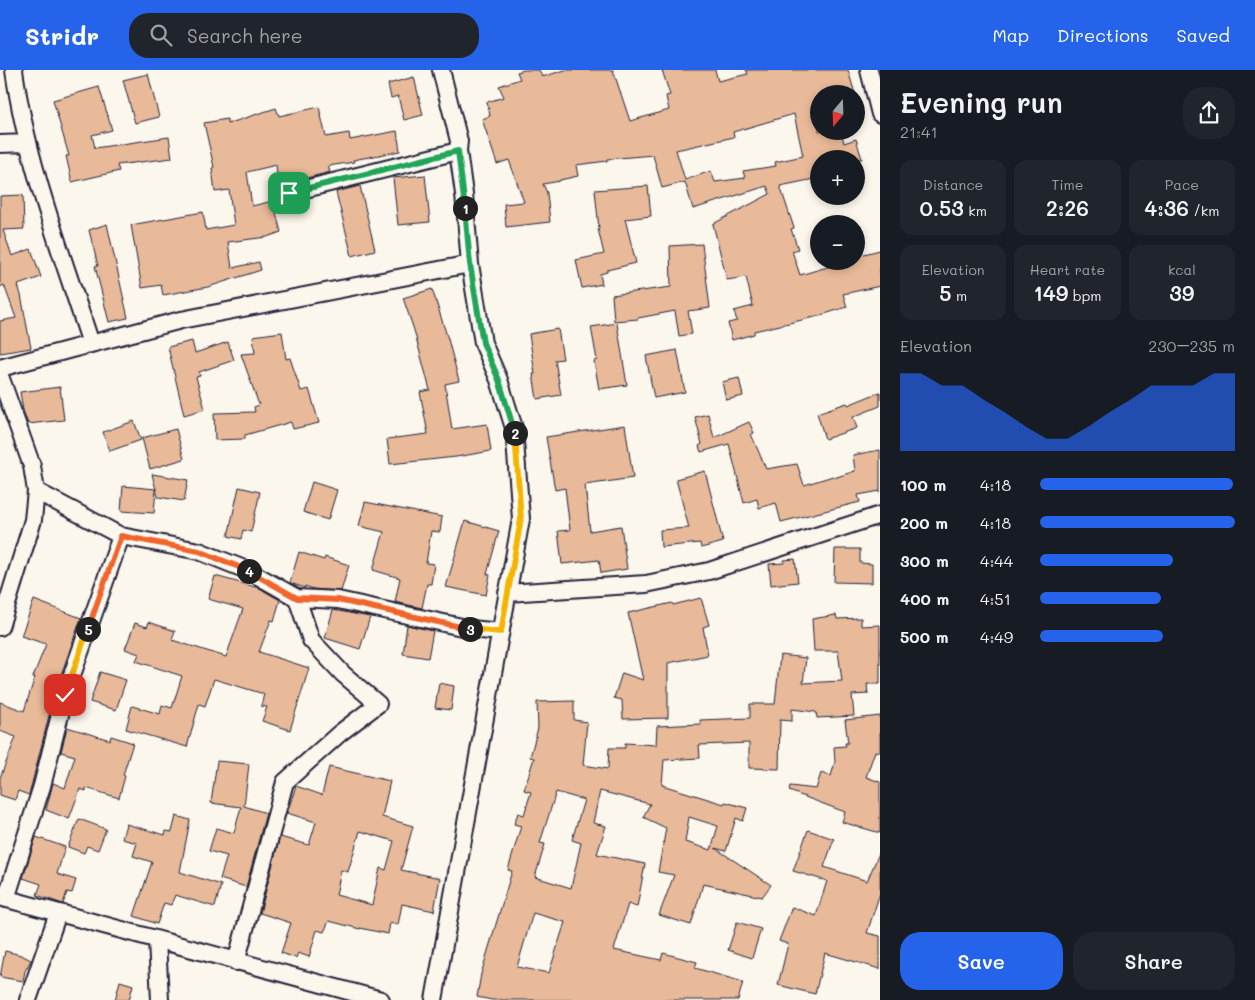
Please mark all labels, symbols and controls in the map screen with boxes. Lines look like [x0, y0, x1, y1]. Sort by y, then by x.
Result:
search box [129, 13, 479, 58]
text: Stridr [25, 20, 99, 51]
icon: search [147, 21, 175, 49]
text: Search here [187, 23, 303, 48]
text: Map [992, 23, 1029, 47]
text: Directions [1057, 23, 1149, 47]
text: Saved [1177, 23, 1230, 47]
text: Evening run [900, 84, 1063, 120]
north arrow [810, 85, 865, 140]
map controls [810, 85, 865, 270]
button: share [1183, 87, 1235, 139]
text: 21:41 [900, 121, 938, 142]
button: + [810, 150, 865, 205]
pin [268, 172, 310, 214]
text: Distance [923, 175, 983, 194]
text: Time [1052, 175, 1083, 194]
text: Pace [1165, 175, 1199, 194]
icon: arrive [275, 179, 303, 207]
text: 0.53 [919, 194, 964, 221]
text: 2:26 [1046, 194, 1089, 221]
text: 4:36 [1144, 194, 1189, 221]
pin: 1 [452, 196, 478, 220]
text: 1 [462, 199, 469, 218]
text: km [964, 201, 987, 220]
text: /km [1189, 201, 1219, 220]
button: − [810, 215, 865, 270]
text: Elevation [922, 260, 985, 279]
text: Heart rate [1030, 260, 1105, 279]
text: kcal [1168, 260, 1196, 279]
text: 5 [939, 279, 951, 306]
text: 149 [1033, 279, 1068, 306]
text: 39 [1169, 279, 1194, 306]
text: m [951, 286, 967, 305]
text: bpm [1068, 286, 1102, 305]
text: Elevation [900, 335, 972, 356]
text: 230–235 m [1148, 335, 1235, 356]
pin: 2 [502, 420, 528, 446]
text: 2 [512, 424, 519, 443]
text: 100 m [900, 474, 946, 495]
text: 4:18 [980, 474, 1011, 495]
text: 200 m [900, 512, 948, 533]
text: 4:18 [980, 512, 1011, 533]
text: 300 m [900, 550, 949, 571]
text: 4:44 [980, 550, 1013, 571]
pin: 4 [236, 558, 262, 584]
text: 4 [245, 562, 254, 581]
text: 400 m [900, 588, 949, 609]
text: 4:51 [980, 588, 1011, 609]
pin: 5 [76, 616, 100, 642]
pin: 3 [458, 616, 482, 642]
text: 5 [84, 620, 93, 639]
text: 3 [466, 620, 475, 639]
text: 500 m [900, 626, 948, 647]
text: 4:49 [980, 626, 1013, 647]
pin [44, 674, 86, 716]
icon: check [51, 681, 79, 709]
button: Save [900, 932, 1063, 990]
button: Share [1073, 932, 1235, 990]

